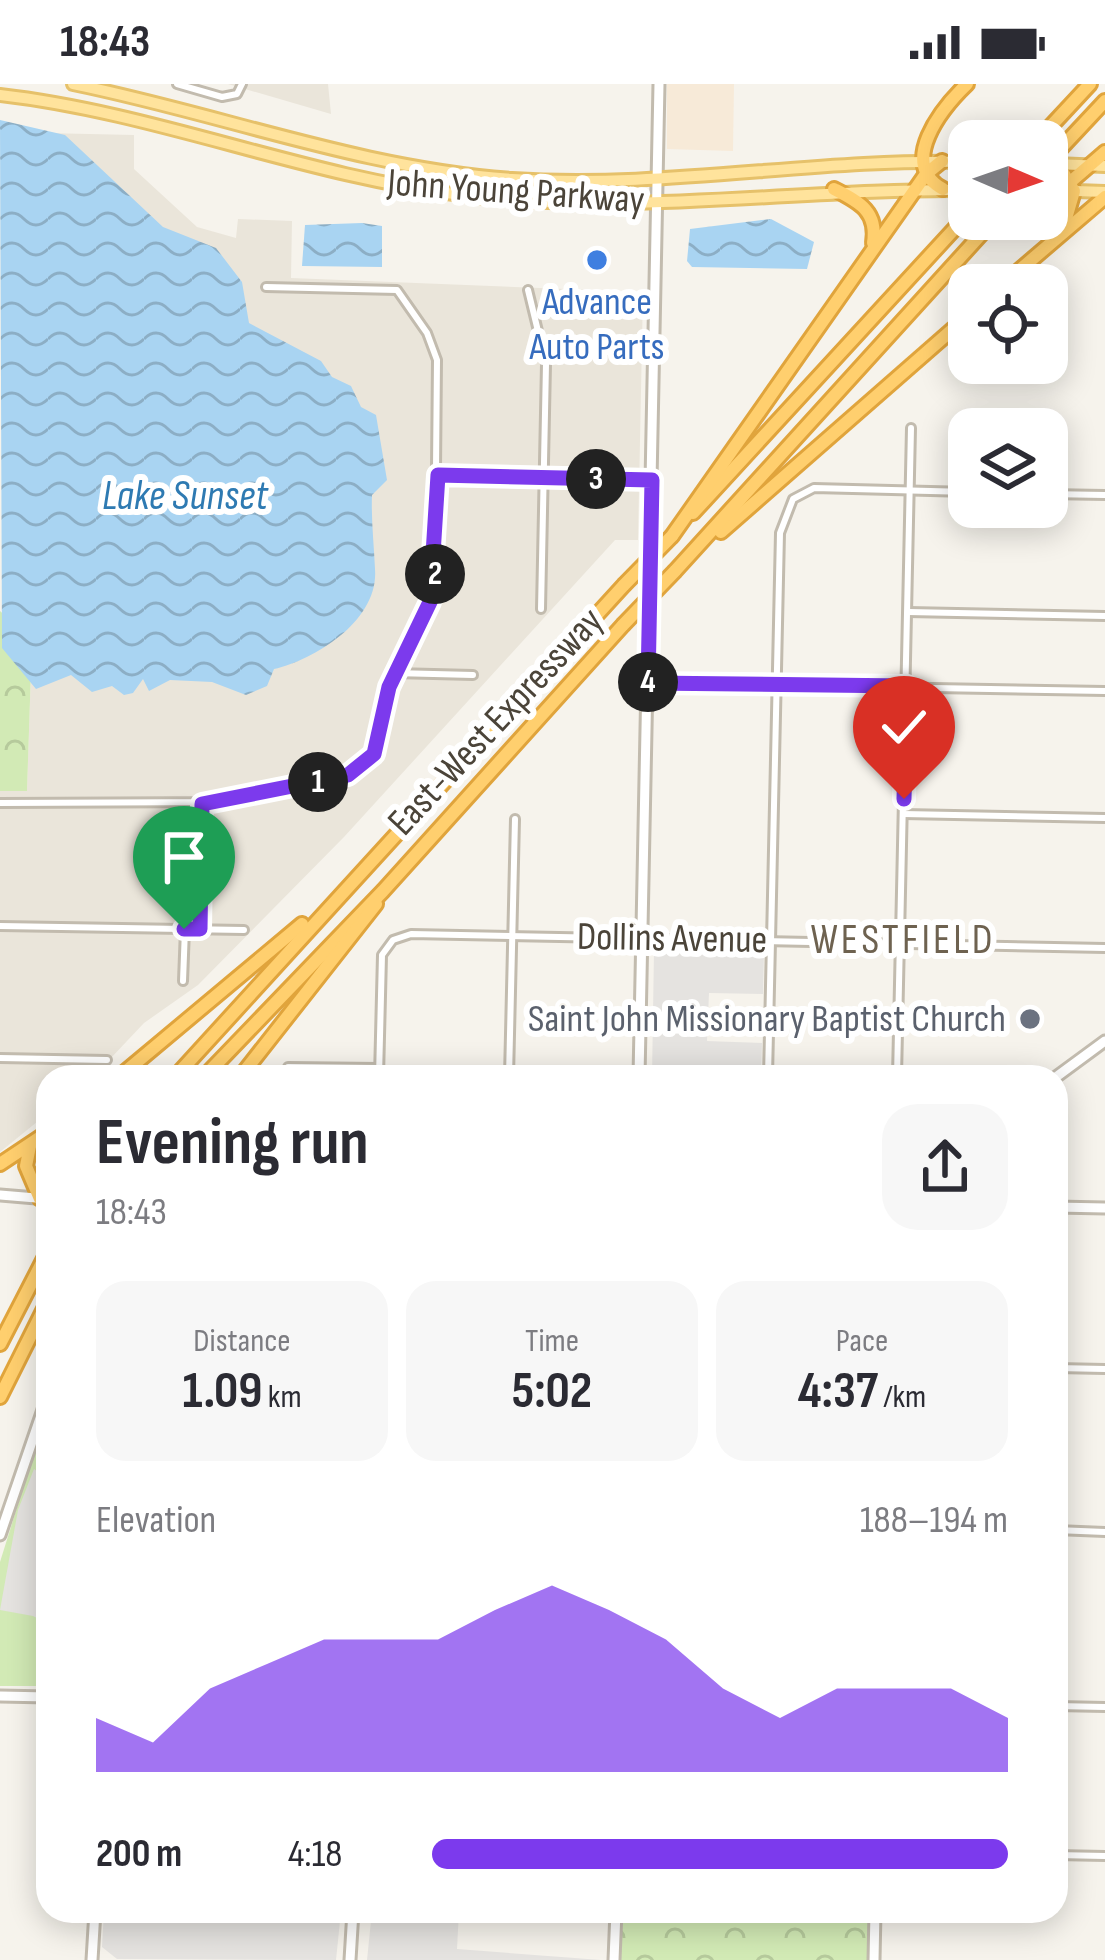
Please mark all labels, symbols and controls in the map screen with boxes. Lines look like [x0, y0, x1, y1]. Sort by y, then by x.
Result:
text: 18:43 [60, 15, 150, 70]
north arrow [948, 120, 1068, 240]
map controls [948, 120, 1068, 528]
street label: John Young Parkway [385, 160, 646, 224]
marker: Advance Auto Parts [584, 247, 610, 273]
button: locate [948, 264, 1068, 384]
place label: Advance Auto Parts [528, 279, 665, 371]
button: layers [948, 408, 1068, 528]
pin: 3 [566, 449, 626, 509]
text: 3 [589, 459, 603, 499]
water label: Lake Sunset [102, 471, 269, 522]
pin: 2 [405, 544, 465, 604]
text: 2 [428, 554, 442, 594]
street label: East-West Expressway [379, 598, 613, 846]
pin: 4 [618, 652, 678, 712]
text: 4 [640, 662, 656, 702]
pin [853, 676, 955, 799]
icon: check [871, 694, 937, 760]
pin: 1 [288, 752, 348, 812]
text: 1 [312, 762, 324, 802]
pin [133, 806, 235, 929]
icon: arrive [151, 824, 217, 890]
street label: Dollins Avenue [576, 914, 768, 964]
district label: WESTFIELD [811, 915, 995, 966]
place label: Saint John Missionary Baptist Church [528, 996, 1006, 1043]
marker: Saint John Missionary Baptist Church [1017, 1006, 1043, 1032]
text: Evening run [96, 1104, 369, 1183]
button: share [882, 1104, 1008, 1230]
text: 18:43 [96, 1189, 167, 1236]
text: Distance [193, 1321, 291, 1361]
text: Time [525, 1321, 579, 1361]
text: Pace [836, 1321, 888, 1361]
text: 1.09 [182, 1361, 263, 1422]
text: 5:02 [512, 1361, 592, 1422]
text: 4:37 [798, 1361, 878, 1422]
text: km [263, 1377, 302, 1417]
text: /km [878, 1377, 926, 1417]
text: Elevation [96, 1497, 216, 1544]
text: 188–194 m [860, 1497, 1008, 1544]
text: 200 m [96, 1831, 182, 1878]
text: 4:18 [288, 1831, 342, 1878]

